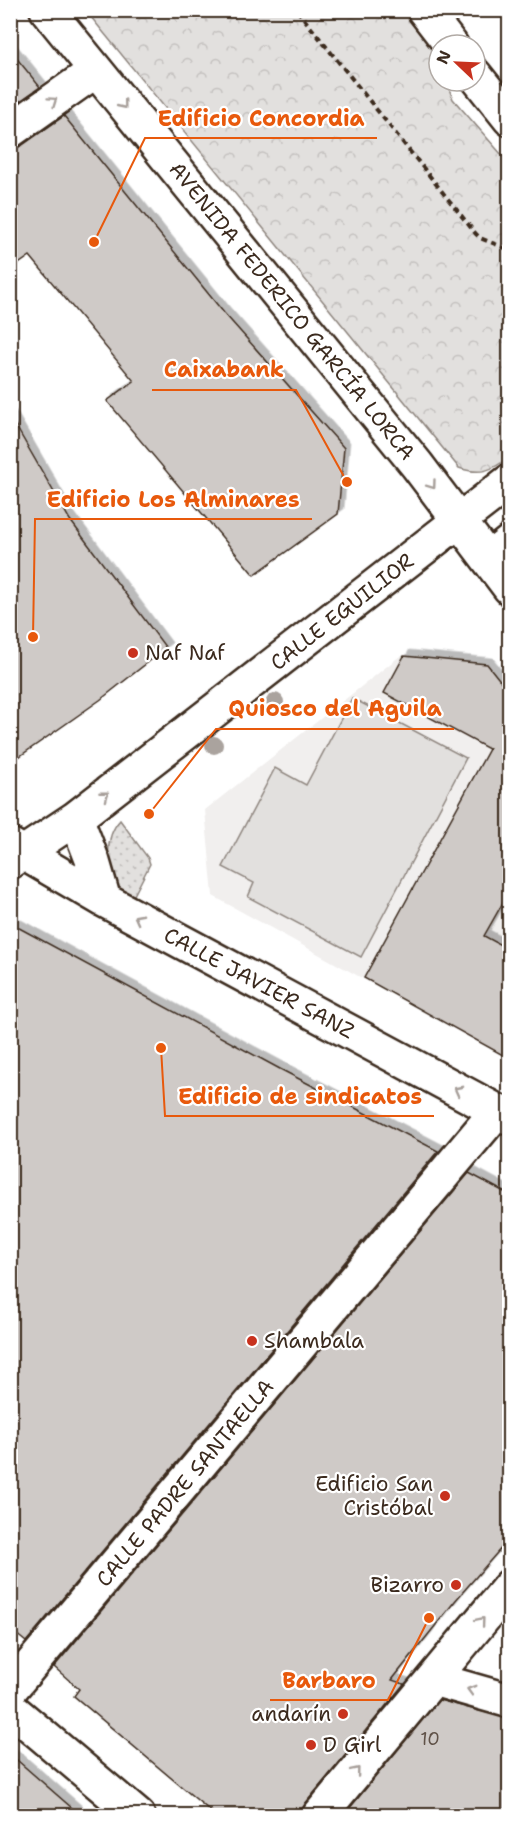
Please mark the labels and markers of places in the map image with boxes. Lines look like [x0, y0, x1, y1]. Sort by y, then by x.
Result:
callout: Edificio Concordia [145, 98, 377, 138]
callout: Caixabank [152, 350, 296, 390]
callout: Edificio Los Alminares [35, 479, 312, 519]
place label: Naf Naf [145, 639, 225, 667]
marker: Naf Naf [126, 646, 140, 660]
callout: Quiosco del Aguila [216, 689, 454, 729]
callout: Edificio de sindicatos [165, 1076, 434, 1116]
place label: Shambala [264, 1327, 364, 1355]
marker: Shambala [245, 1334, 259, 1348]
place label: Edificio San Cristóbal [315, 1470, 434, 1522]
marker: Edificio San Cristóbal [438, 1489, 452, 1503]
place label: Bizarro [370, 1571, 444, 1599]
marker: Bizarro [449, 1578, 463, 1592]
callout: Barbaro [270, 1660, 388, 1700]
place label: andarín [251, 1700, 331, 1728]
marker: andarín [336, 1707, 350, 1721]
place label: D Girl [323, 1731, 382, 1759]
marker: D Girl [304, 1738, 318, 1752]

